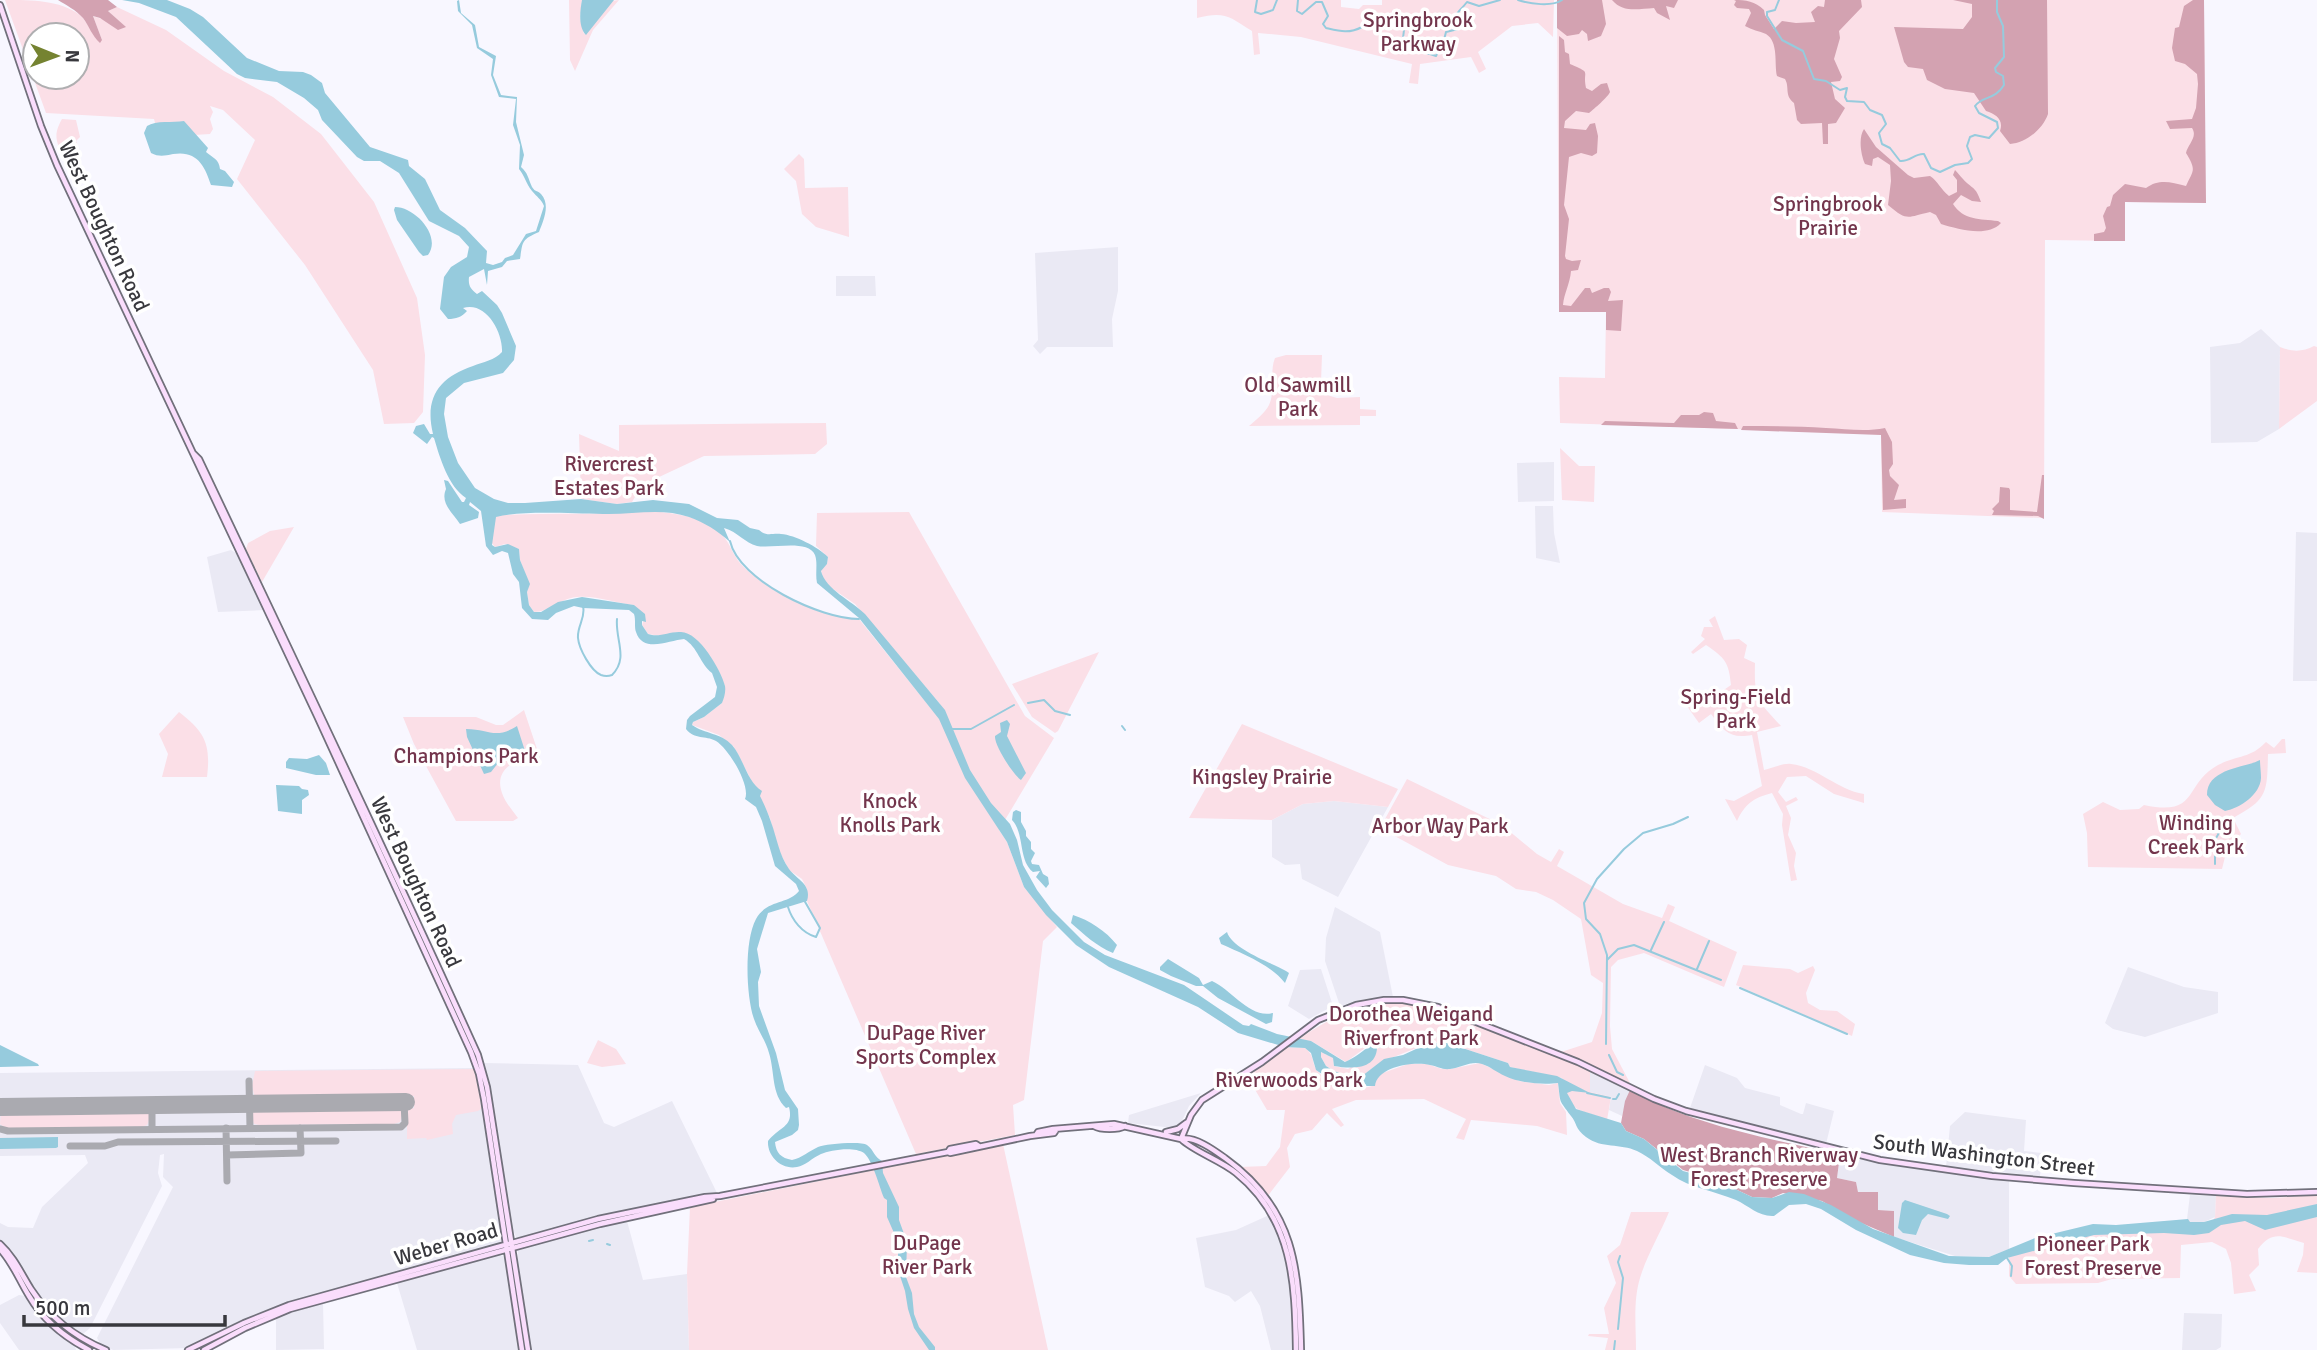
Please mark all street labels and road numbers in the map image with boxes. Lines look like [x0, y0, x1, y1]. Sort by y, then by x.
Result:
street label: West Boughton Road [53, 136, 155, 316]
street label: West Boughton Road [365, 792, 467, 972]
street label: South Washington Street [1872, 1129, 2096, 1181]
street label: Weber Road [391, 1217, 501, 1271]

